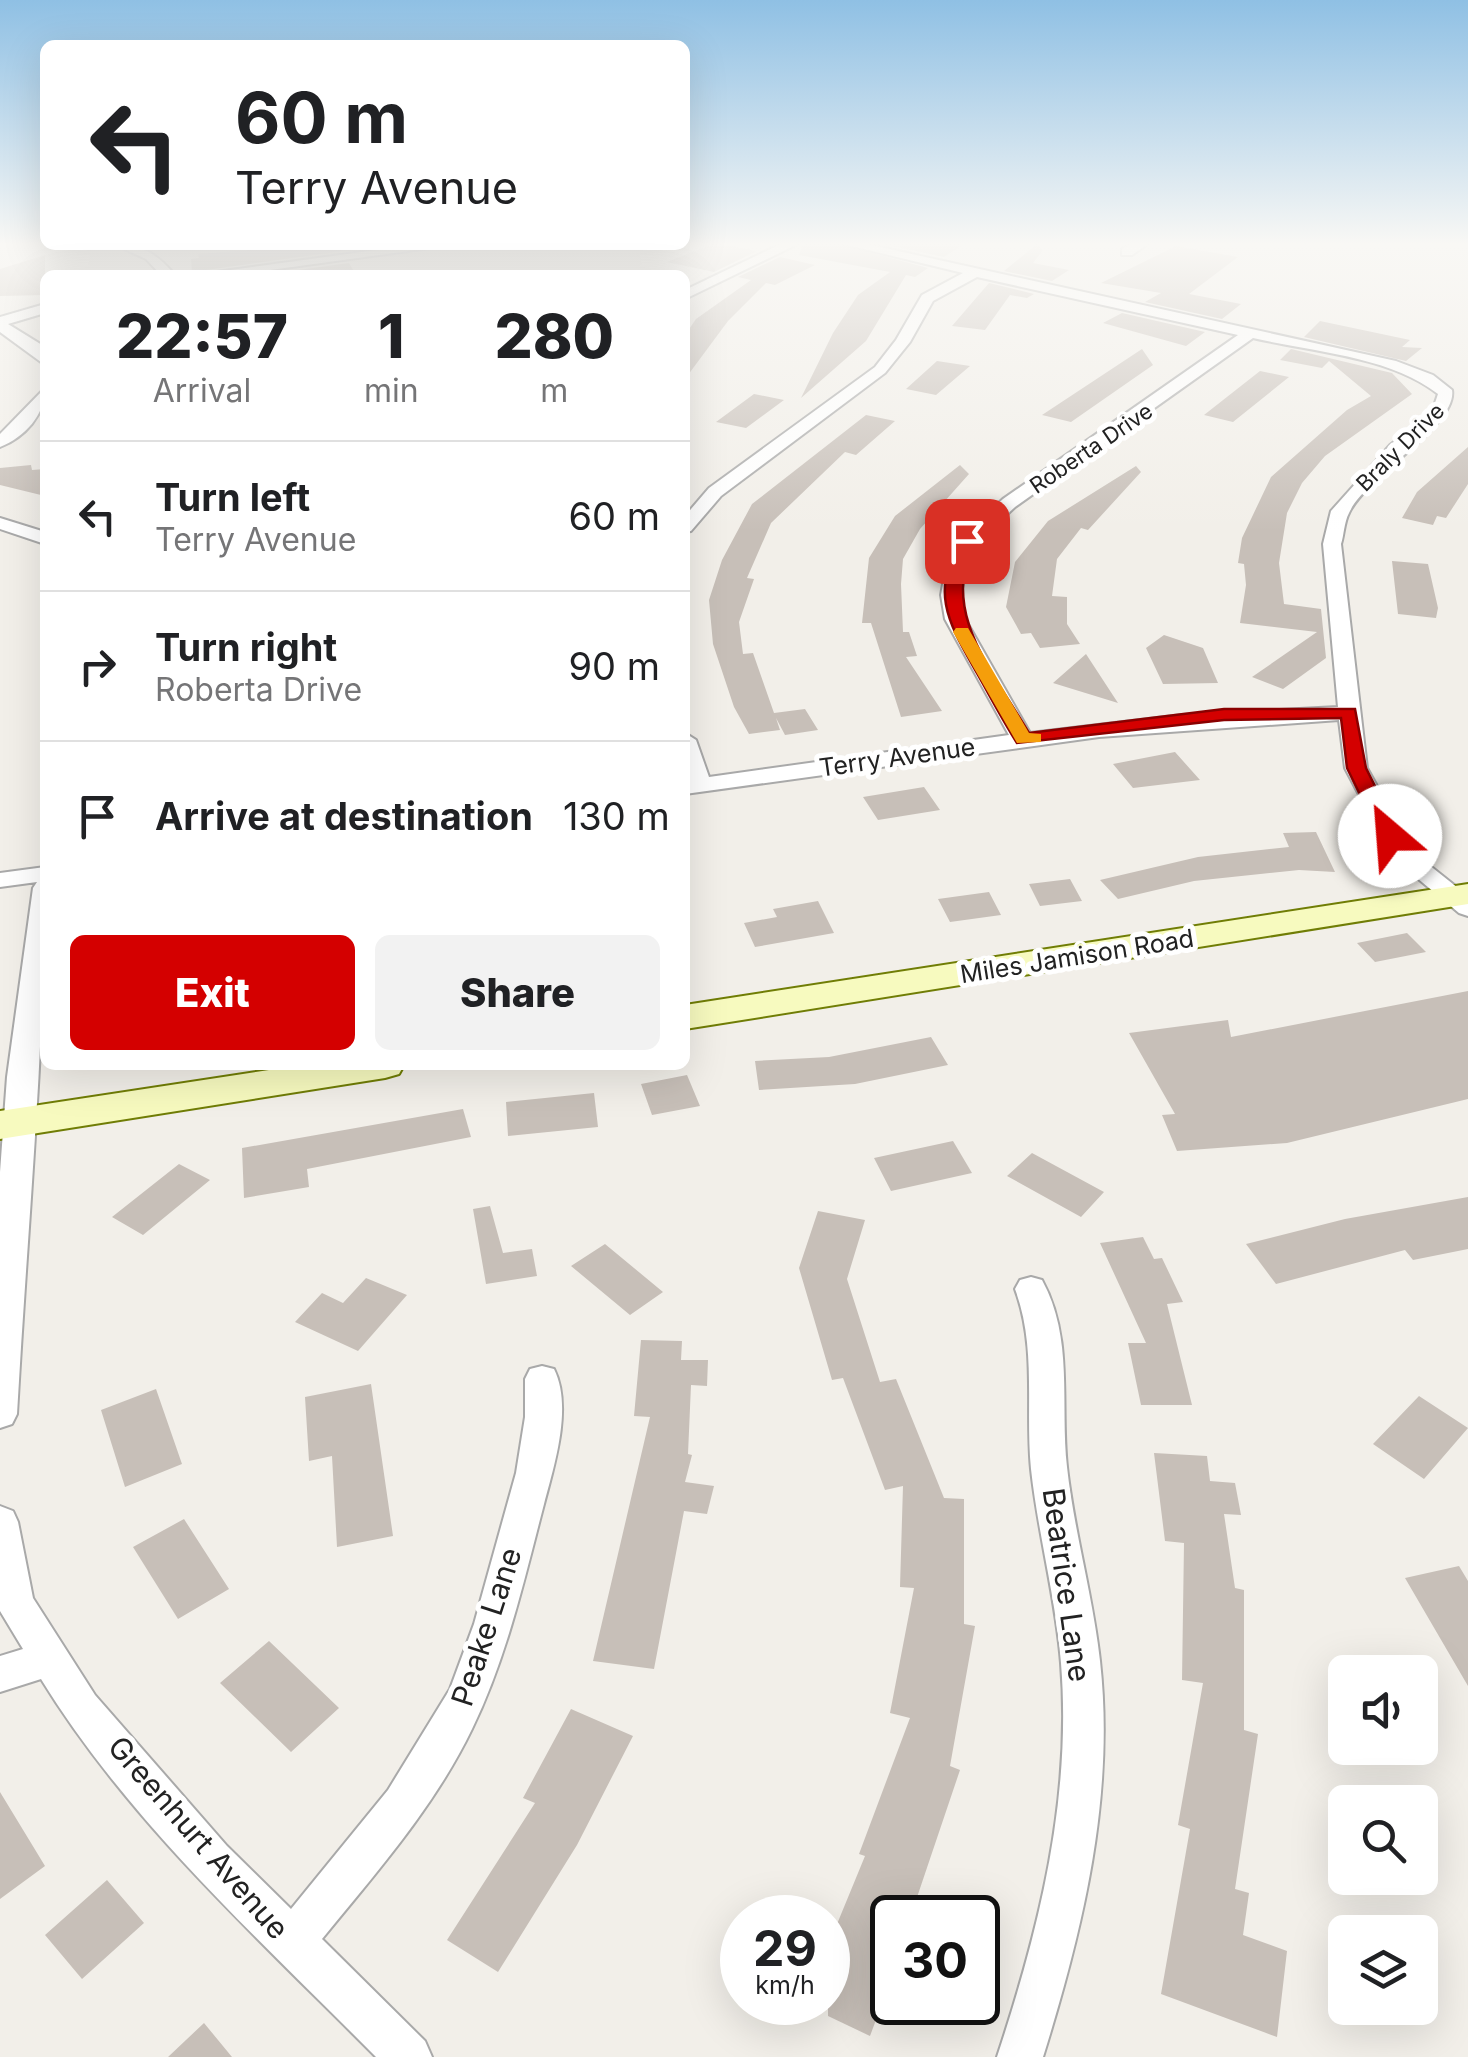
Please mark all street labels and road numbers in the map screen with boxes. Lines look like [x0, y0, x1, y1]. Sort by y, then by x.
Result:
street label: Roberta Drive [1025, 397, 1157, 499]
street label: Braly Drive [1351, 398, 1449, 496]
street label: Terry Avenue [817, 731, 977, 783]
street label: Miles Jamison Road [958, 923, 1196, 989]
street label: Beatrice Lane [1036, 1486, 1098, 1684]
street label: Peake Lane [444, 1543, 529, 1710]
street label: Greenhurt Avenue [101, 1729, 297, 1946]

